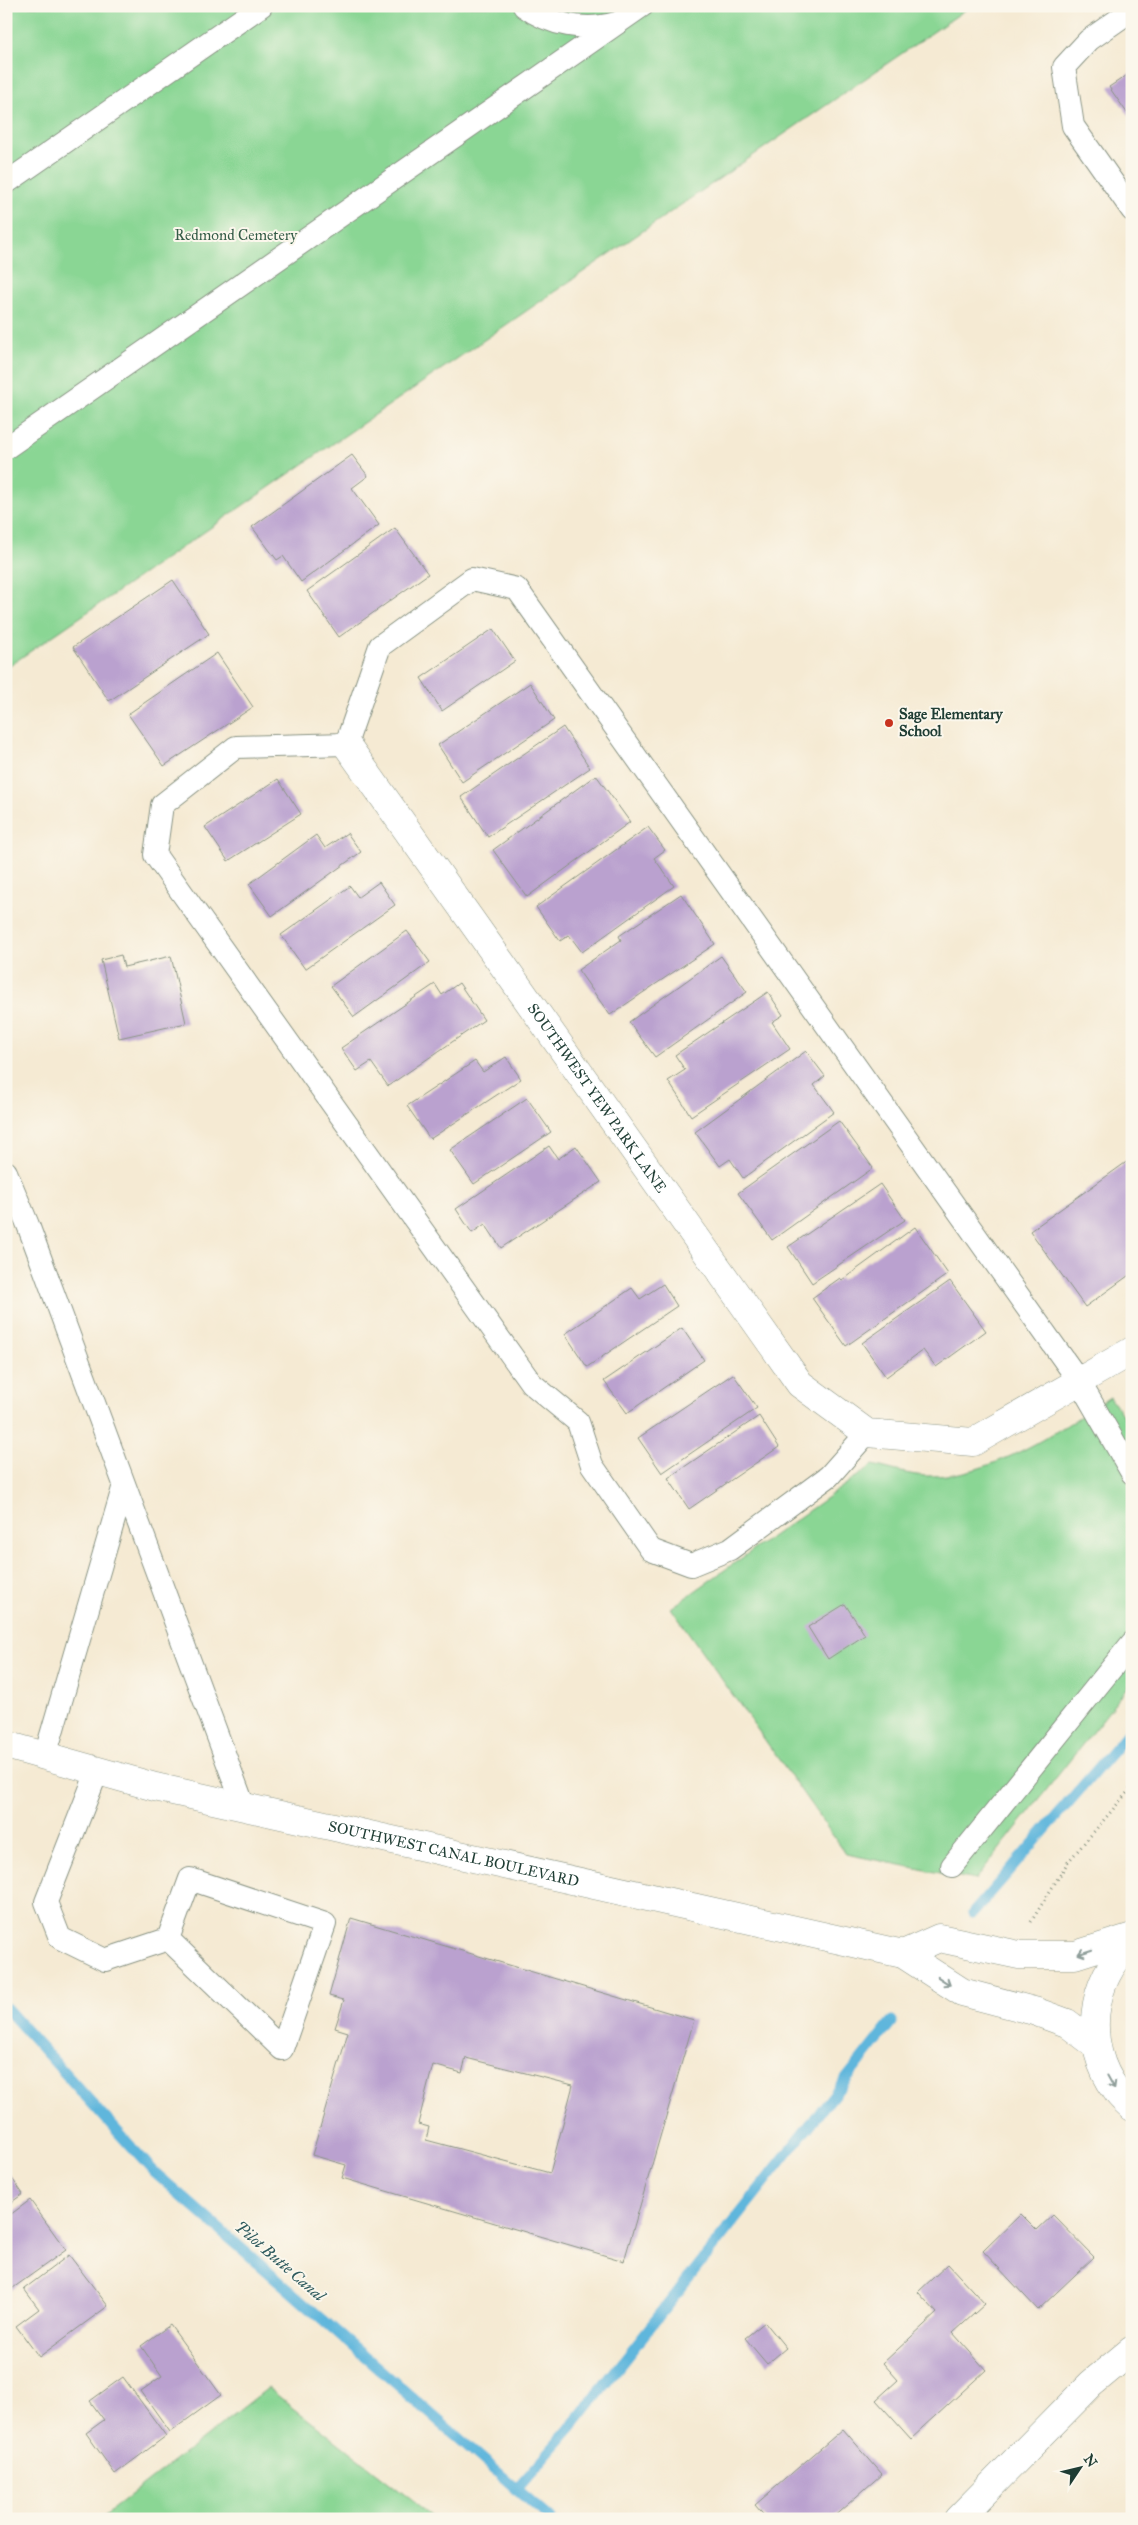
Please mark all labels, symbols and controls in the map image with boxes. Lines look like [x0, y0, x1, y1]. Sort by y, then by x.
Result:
park label: Redmond Cemetery [175, 226, 298, 244]
place label: Sage Elementary School [899, 705, 1004, 740]
marker: Sage Elementary School [883, 717, 895, 729]
street label: SOUTHWEST YEW PARK LANE [524, 1000, 671, 1196]
street label: SOUTHWEST CANAL BOULEVARD [327, 1817, 581, 1890]
one-way arrow [1078, 1948, 1094, 1957]
one-way arrow [937, 1975, 951, 1986]
one-way arrow [1106, 2075, 1116, 2090]
water label: Pilot Butte Canal [231, 2217, 330, 2306]
north arrow [1056, 2442, 1106, 2492]
text: N [1080, 2451, 1101, 2471]

